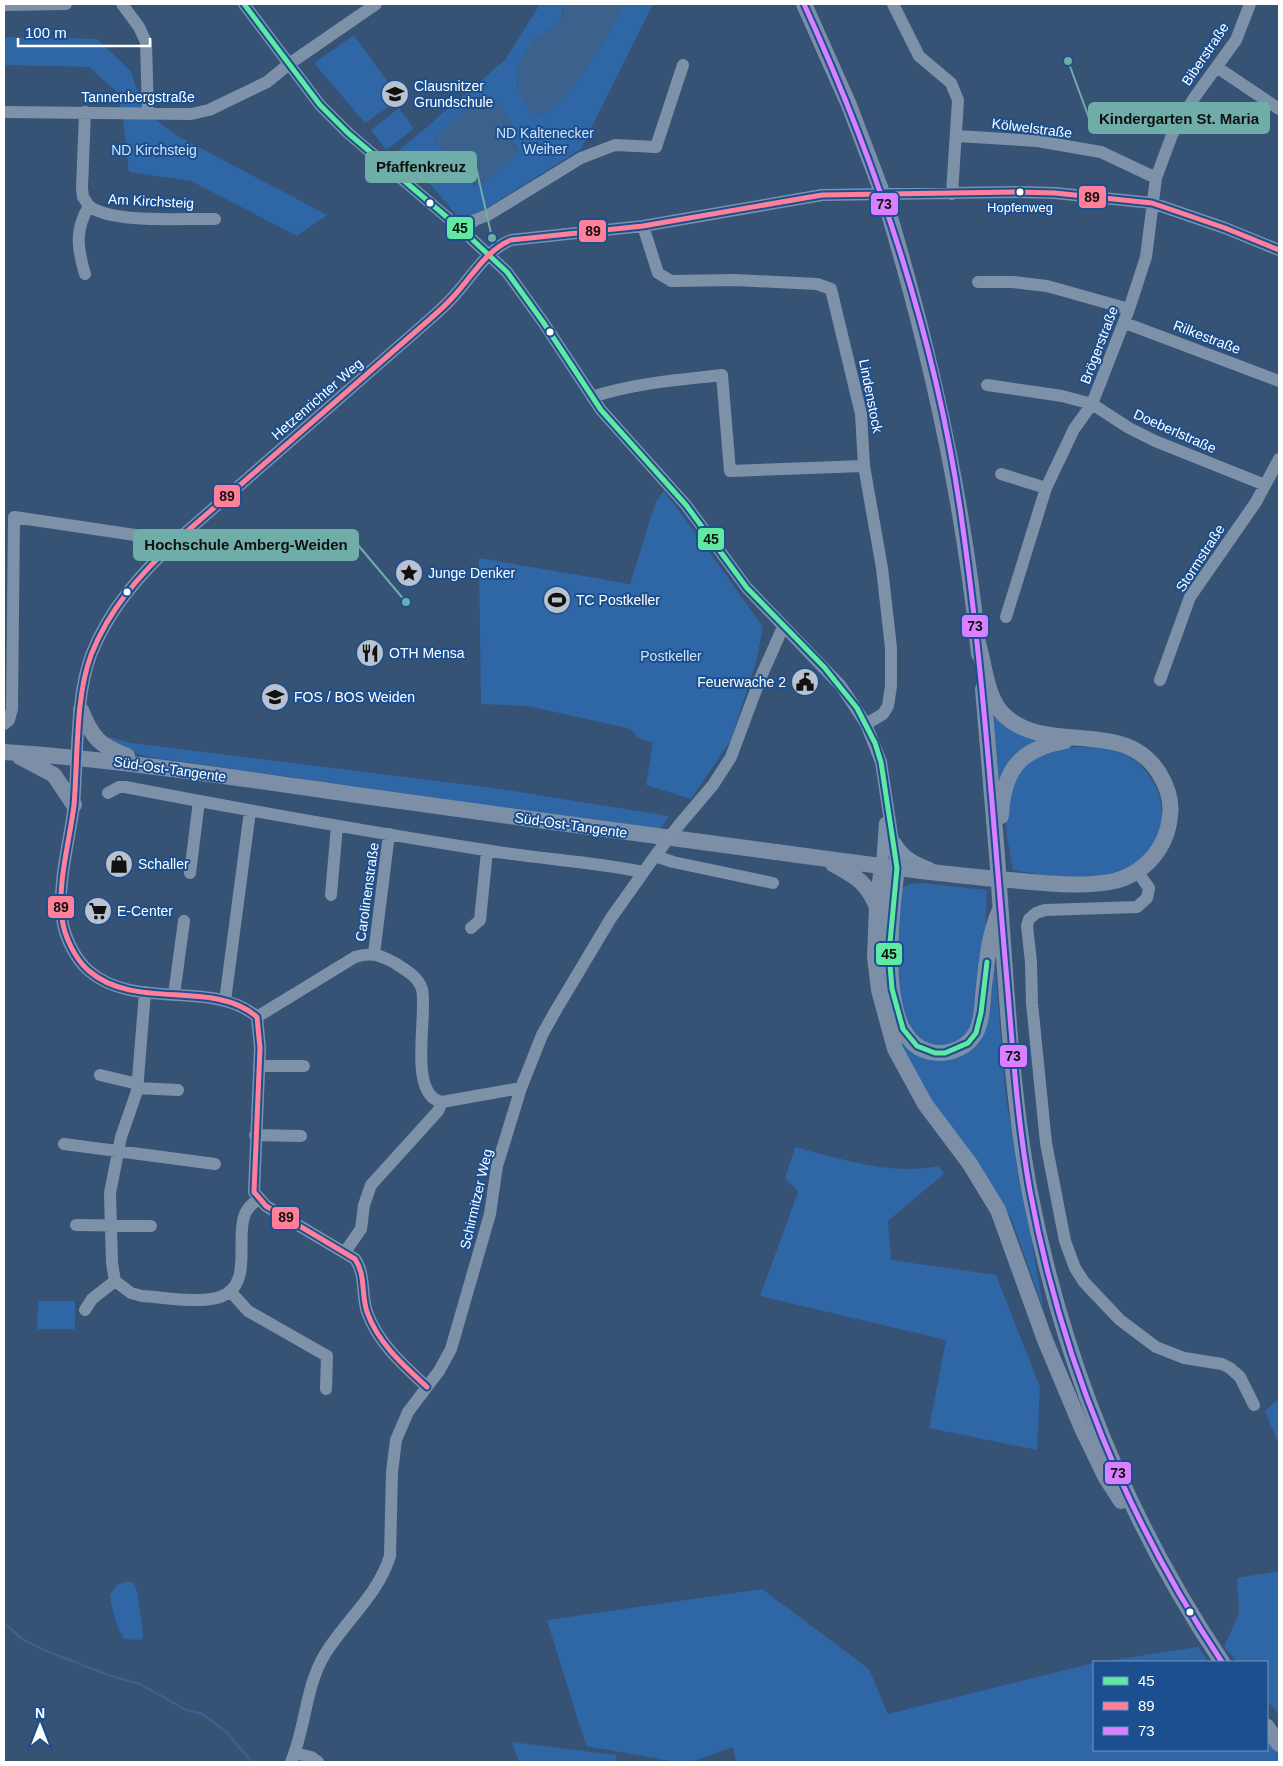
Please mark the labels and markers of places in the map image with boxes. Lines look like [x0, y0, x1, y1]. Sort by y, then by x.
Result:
place label: Clausnitzer Grundschule [414, 78, 494, 110]
school or university icon: Clausnitzer Grundschule [380, 79, 410, 109]
callout: Kindergarten St. Maria [1089, 103, 1269, 133]
callout: Pfaffenkreuz [366, 152, 476, 182]
marker: Hopfenweg [1015, 187, 1025, 197]
unlabelled marker [425, 198, 435, 208]
place label: Hopfenweg [987, 200, 1053, 215]
unlabelled marker [545, 327, 555, 337]
callout: Hochschule Amberg-Weiden [134, 530, 358, 560]
place icon: Junge Denker [394, 558, 424, 588]
place label: Junge Denker [428, 565, 516, 581]
sports icon: TC Postkeller [542, 585, 572, 615]
unlabelled marker [122, 587, 132, 597]
place label: TC Postkeller [576, 592, 660, 608]
restaurant icon: OTH Mensa [355, 638, 385, 668]
place label: OTH Mensa [389, 645, 465, 661]
public building icon: Feuerwache 2 [790, 667, 820, 697]
place label: Feuerwache 2 [697, 674, 786, 690]
school or university icon: FOS / BOS Weiden [260, 682, 290, 712]
place label: FOS / BOS Weiden [294, 689, 415, 705]
shop icon: Schaller [104, 849, 134, 879]
place label: Schaller [138, 856, 189, 872]
supermarket icon: E-Center [83, 896, 113, 926]
place label: E-Center [117, 903, 173, 919]
unlabelled marker [1185, 1607, 1195, 1617]

